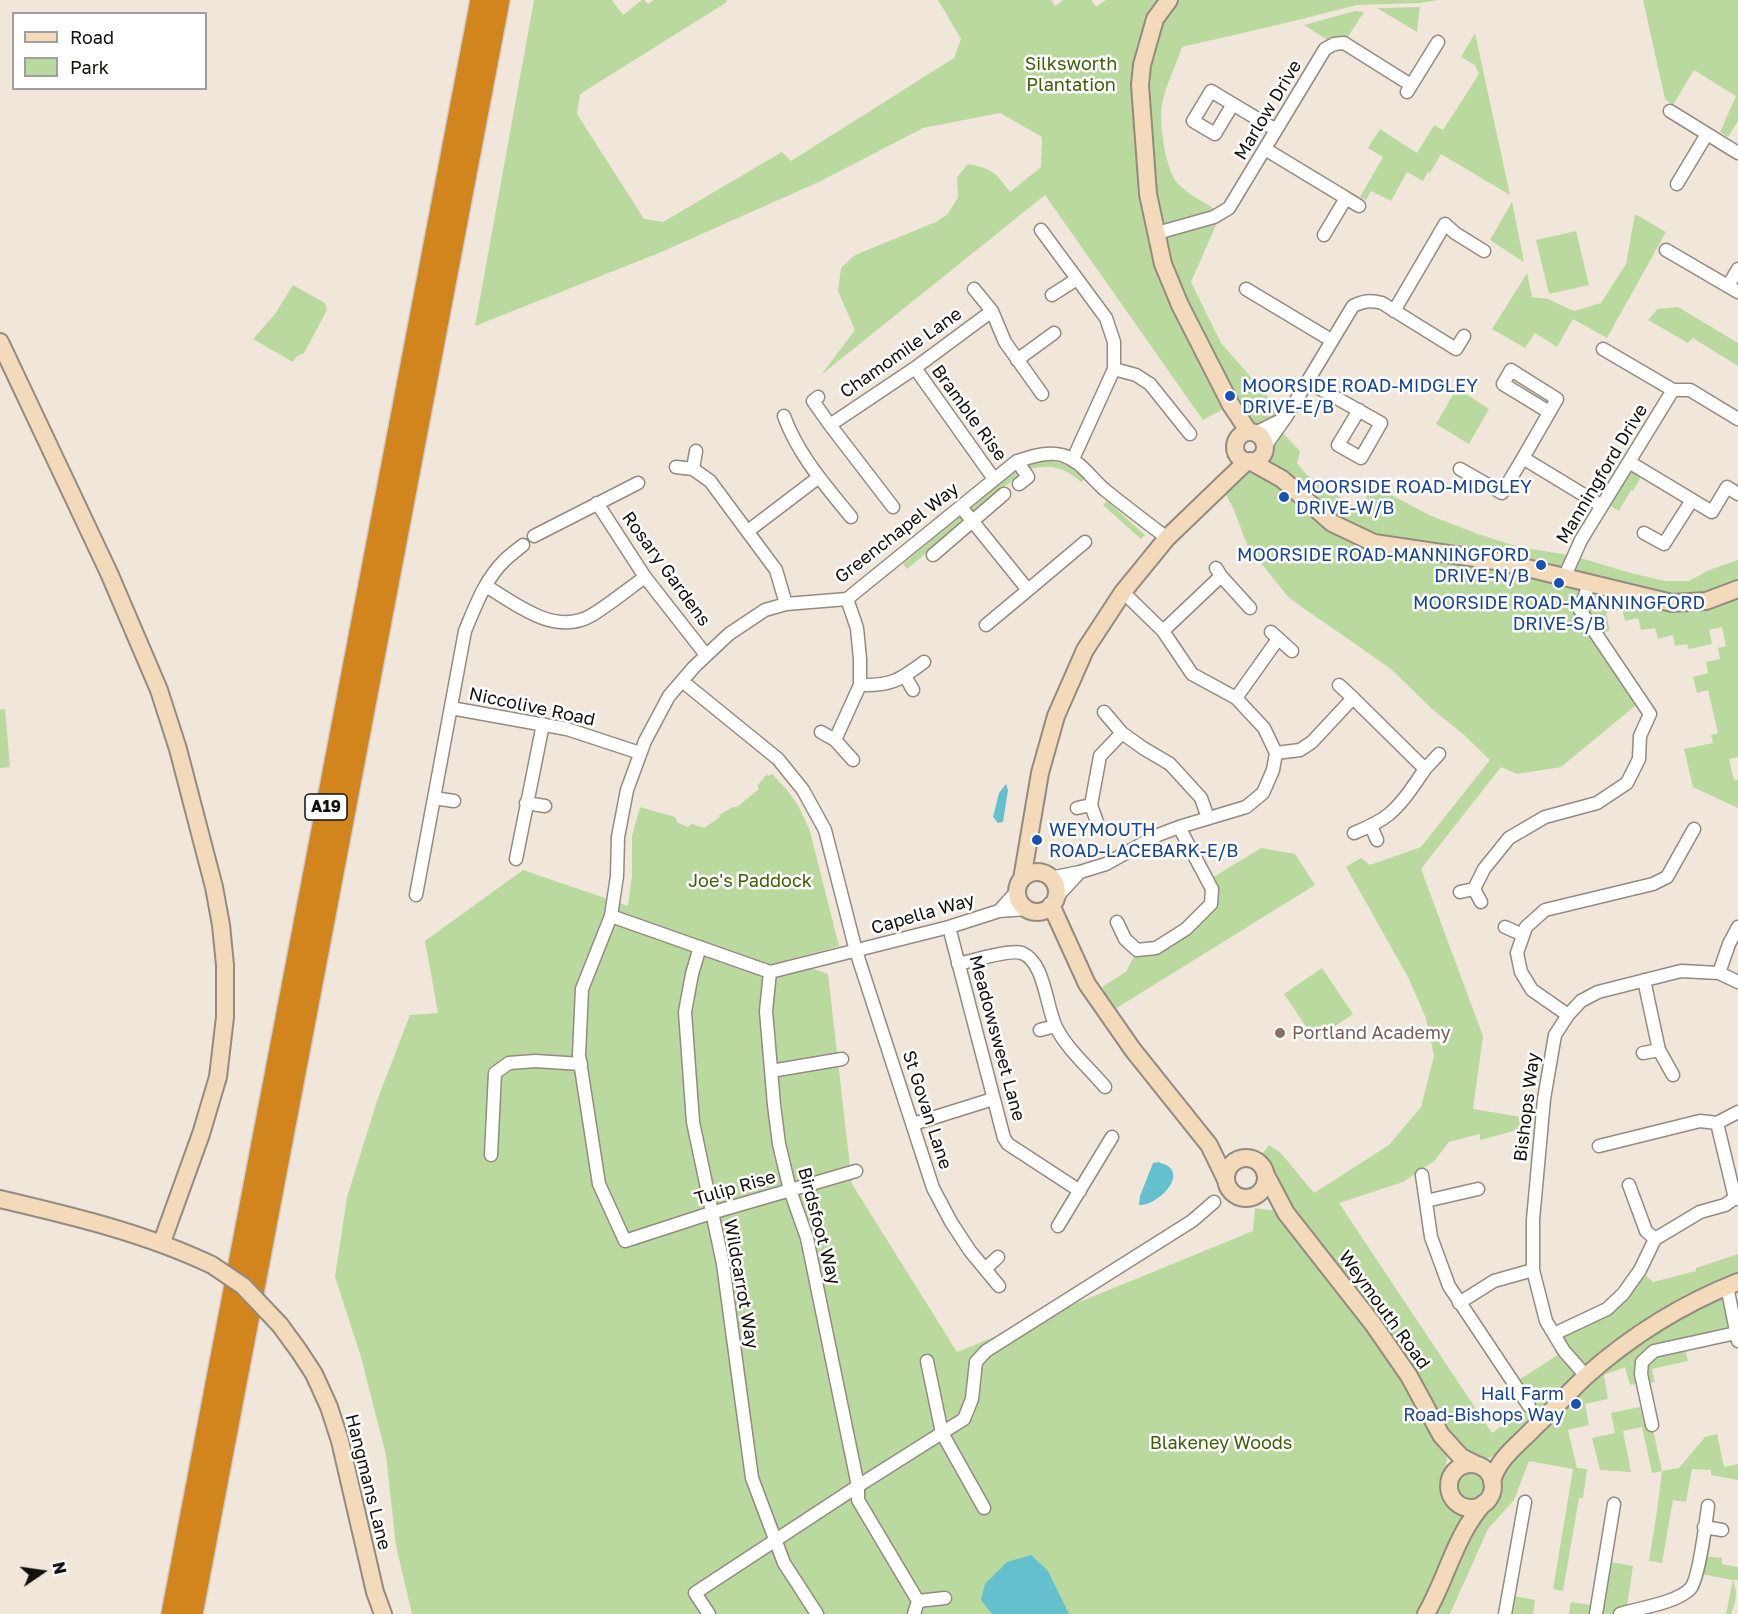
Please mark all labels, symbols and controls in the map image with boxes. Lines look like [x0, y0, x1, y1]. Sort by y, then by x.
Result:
legend [12, 12, 207, 90]
text: Road [70, 26, 114, 48]
park label: Silksworth Plantation [1025, 53, 1117, 96]
text: Park [70, 56, 109, 78]
street label: Marlow Drive [1230, 56, 1306, 164]
street label: Chamomile Lane [836, 303, 966, 403]
street label: Bramble Rise [927, 361, 1011, 465]
place label: MOORSIDE ROAD-MIDGLEY DRIVE-E/B [1242, 375, 1478, 418]
marker: MOORSIDE ROAD-MIDGLEY DRIVE-E/B [1223, 389, 1237, 403]
street label: Manningford Drive [1552, 400, 1652, 548]
place label: MOORSIDE ROAD-MIDGLEY DRIVE-W/B [1296, 476, 1532, 518]
street label: Greenchapel Way [831, 478, 963, 588]
marker: MOORSIDE ROAD-MIDGLEY DRIVE-W/B [1277, 490, 1291, 504]
street label: Rosary Gardens [617, 507, 715, 631]
place label: MOORSIDE ROAD-MANNINGFORD DRIVE-N/B [1237, 544, 1529, 586]
marker: MOORSIDE ROAD-MANNINGFORD DRIVE-N/B [1534, 558, 1548, 572]
marker: MOORSIDE ROAD-MANNINGFORD DRIVE-S/B [1552, 576, 1566, 590]
place label: MOORSIDE ROAD-MANNINGFORD DRIVE-S/B [1413, 592, 1705, 634]
street label: Niccolive Road [467, 683, 597, 731]
road number: A19 [305, 794, 347, 820]
place label: WEYMOUTH ROAD-LACEBARK-E/B [1049, 819, 1238, 862]
marker: WEYMOUTH ROAD-LACEBARK-E/B [1030, 833, 1044, 847]
park label: Joe's Paddock [688, 870, 812, 892]
street label: Capella Way [869, 889, 977, 939]
street label: Meadowsweet Lane [964, 953, 1030, 1123]
place label: Portland Academy [1292, 1022, 1451, 1044]
marker: Portland Academy [1273, 1026, 1287, 1040]
street label: St Govan Lane [898, 1048, 956, 1172]
street label: Bishops Way [1510, 1051, 1544, 1163]
street label: Birdsfoot Way [793, 1165, 845, 1287]
street label: Tulip Rise [692, 1166, 778, 1210]
street label: Wildcarrot Way [719, 1217, 763, 1351]
street label: Weymouth Road [1334, 1247, 1434, 1373]
place label: Hall Farm Road-Bishops Way [1403, 1383, 1564, 1426]
marker: Hall Farm Road-Bishops Way [1569, 1397, 1583, 1411]
street label: Hangmans Lane [341, 1412, 395, 1552]
park label: Blakeney Woods [1150, 1432, 1292, 1454]
north arrow [12, 1542, 72, 1602]
text: N [48, 1560, 71, 1576]

